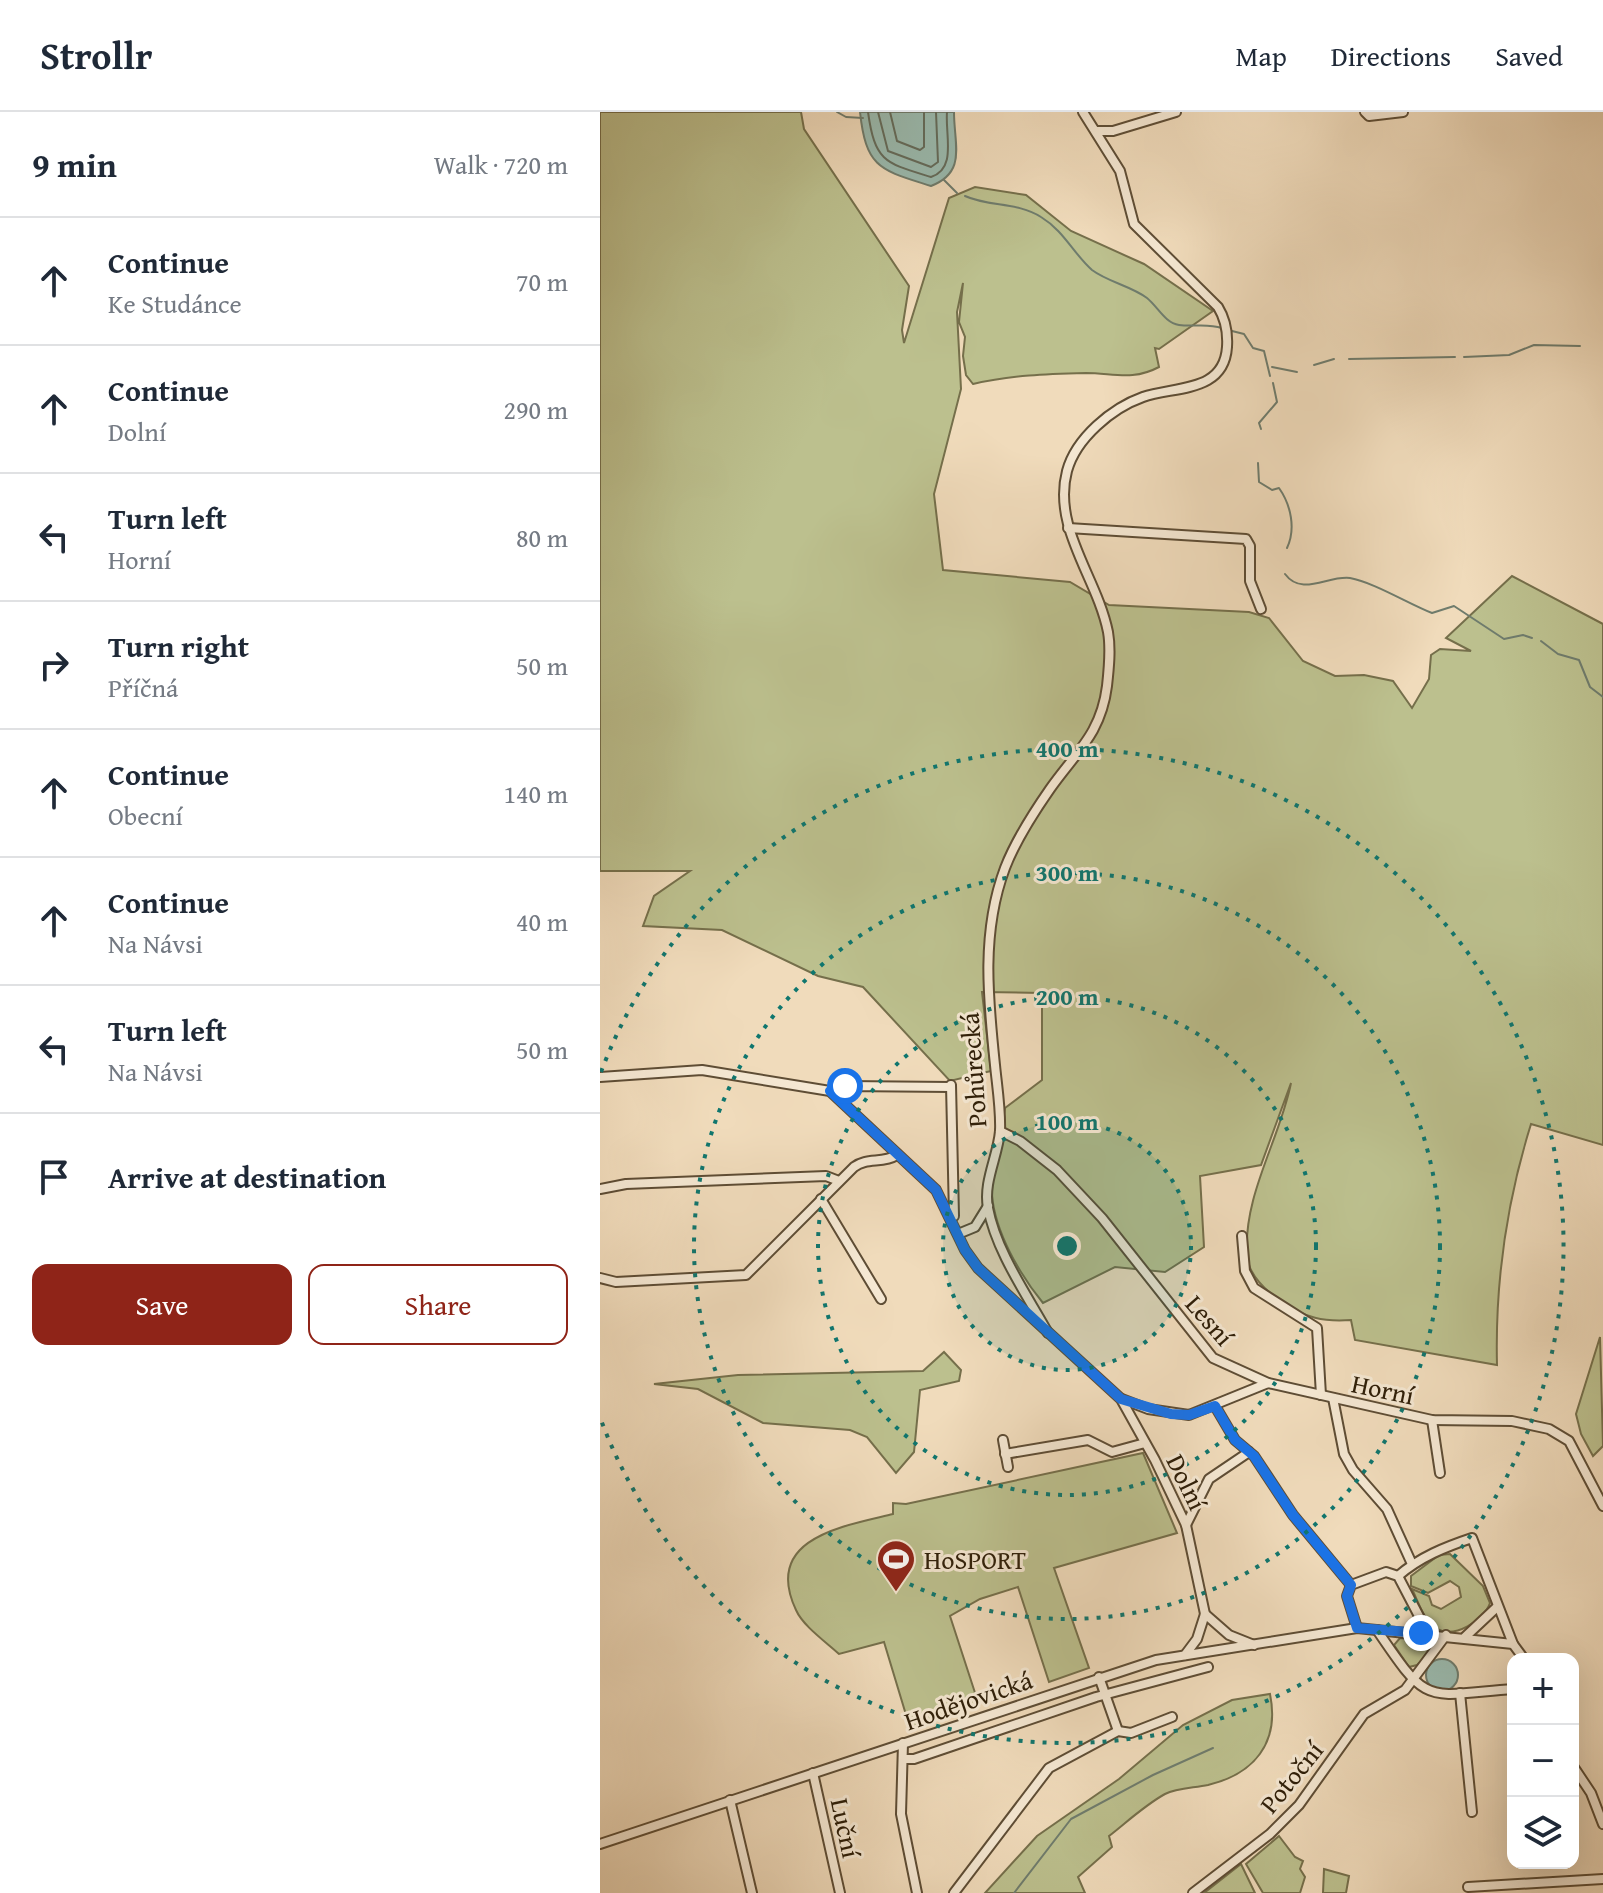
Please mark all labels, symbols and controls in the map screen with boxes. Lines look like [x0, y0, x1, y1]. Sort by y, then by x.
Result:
text: Strollr [40, 27, 152, 83]
text: Map [1235, 35, 1287, 76]
text: Directions [1331, 35, 1451, 76]
text: Saved [1495, 35, 1563, 76]
text: 9 min [32, 140, 117, 189]
text: Walk · 720 m [434, 145, 568, 184]
text: Continue [108, 240, 229, 284]
icon: ahead [32, 259, 76, 303]
text: 70 m [516, 262, 568, 301]
text: Ke Studánce [108, 284, 242, 323]
text: Continue [108, 368, 229, 412]
icon: ahead [32, 387, 76, 431]
text: 290 m [503, 390, 568, 429]
text: Dolní [108, 412, 166, 451]
text: Turn left [108, 496, 227, 540]
icon: left [32, 515, 76, 559]
text: 80 m [516, 518, 568, 557]
text: Horní [108, 540, 171, 579]
text: Turn right [108, 624, 249, 668]
icon: right [32, 643, 76, 687]
text: 50 m [516, 646, 568, 685]
text: Příčná [108, 668, 178, 707]
text: 400 m [1035, 731, 1099, 766]
text: Continue [108, 752, 229, 796]
icon: ahead [32, 771, 76, 815]
text: 140 m [503, 774, 568, 813]
text: Obecní [108, 796, 183, 835]
text: 300 m [1035, 855, 1099, 890]
text: Continue [108, 880, 229, 924]
icon: ahead [32, 899, 76, 943]
text: 40 m [516, 902, 568, 941]
text: Na Návsi [108, 924, 203, 963]
text: 200 m [1035, 979, 1099, 1014]
text: Turn left [108, 1008, 227, 1052]
street label: Pohůrecká [949, 1011, 996, 1129]
icon: left [32, 1027, 76, 1071]
text: 50 m [516, 1030, 568, 1069]
text: Na Návsi [108, 1052, 203, 1091]
route start [827, 1068, 863, 1104]
text: 100 m [1035, 1104, 1099, 1139]
icon: arrive [32, 1155, 76, 1199]
text: Arrive at destination [108, 1155, 386, 1199]
centre of rings [1053, 1232, 1081, 1260]
button: Save [32, 1264, 292, 1345]
button: Share [308, 1264, 568, 1345]
street label: Lesní [1177, 1286, 1244, 1355]
street label: Horní [1348, 1363, 1419, 1415]
street label: Dolní [1157, 1447, 1218, 1517]
sports icon: HoSPORT [875, 1538, 917, 1593]
place label: HoSPORT [924, 1540, 1026, 1579]
route end [1403, 1615, 1439, 1651]
map controls [1507, 1653, 1579, 1869]
button: + [1507, 1653, 1579, 1725]
street label: Hodějovická [899, 1660, 1038, 1740]
button: − [1507, 1725, 1579, 1797]
street label: Potoční [1250, 1732, 1333, 1822]
street label: Luční [821, 1795, 871, 1862]
button: layers [1507, 1797, 1579, 1869]

